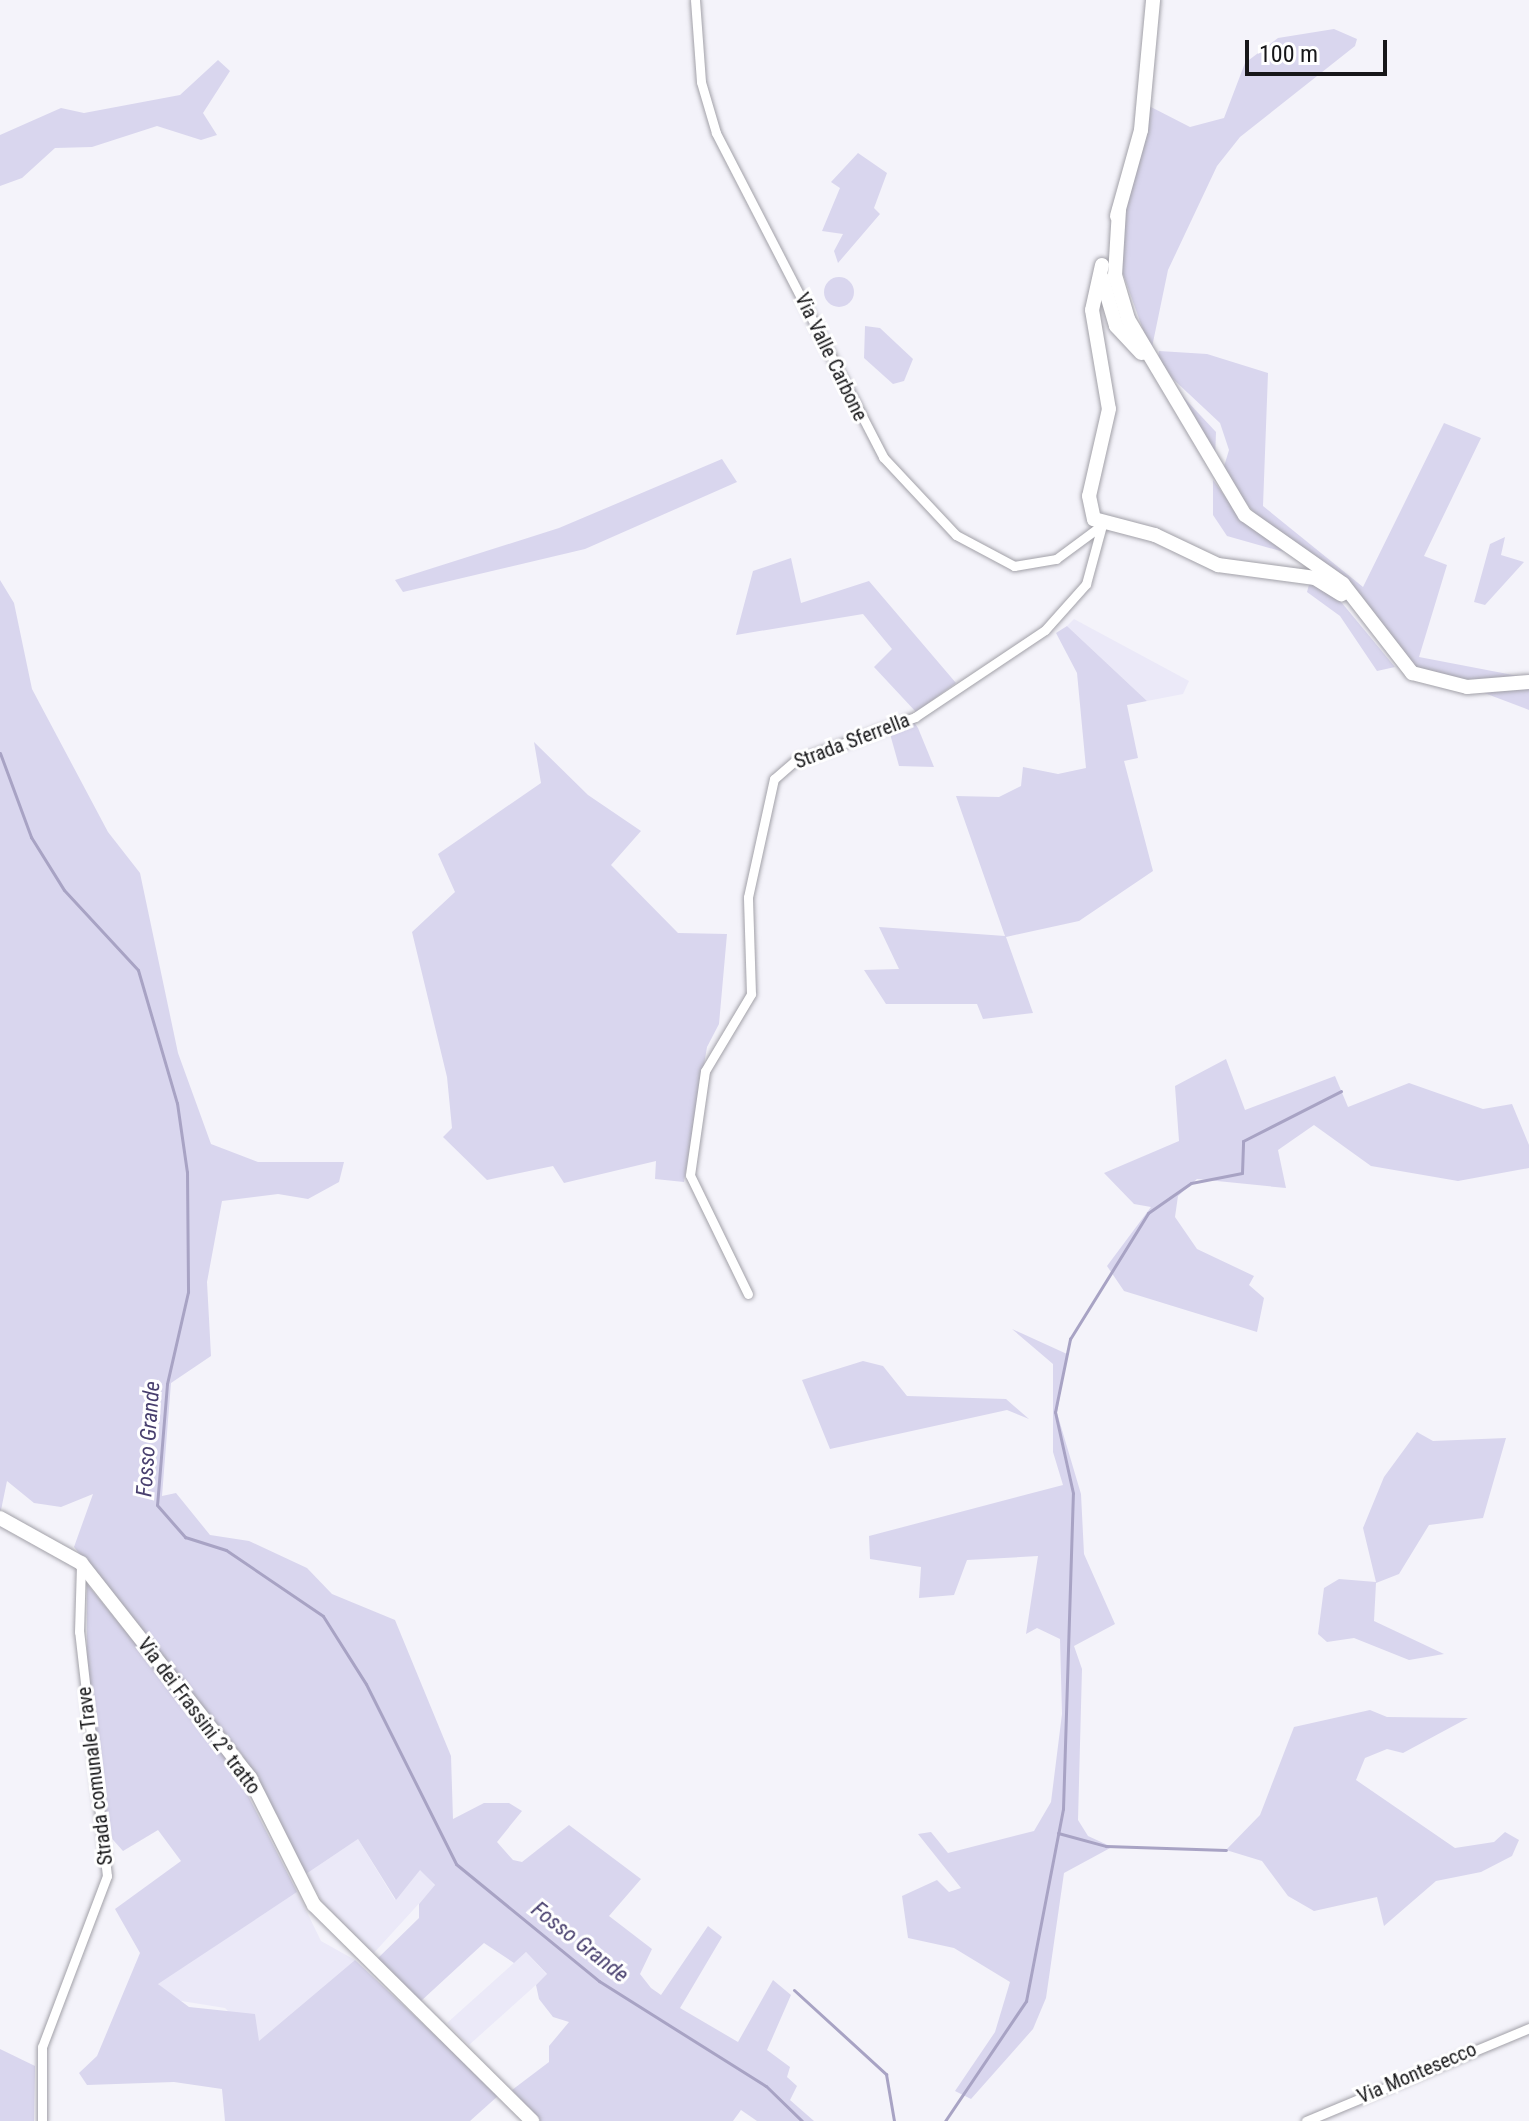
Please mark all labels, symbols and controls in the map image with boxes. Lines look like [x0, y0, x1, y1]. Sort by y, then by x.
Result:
scale bar [1249, 24, 1391, 74]
text: 100 m [1259, 40, 1318, 68]
street label: Via Valle Carbone [790, 289, 872, 425]
street label: Strada Sferrella [791, 708, 913, 774]
water label: Fosso Grande [131, 1380, 165, 1498]
street label: Via dei Frassini 2° tratto [132, 1633, 266, 1799]
street label: Strada comunale Trave [72, 1685, 118, 1867]
water label: Fosso Grande [526, 1896, 634, 1988]
street label: Via Montesecco [1354, 2037, 1480, 2109]

